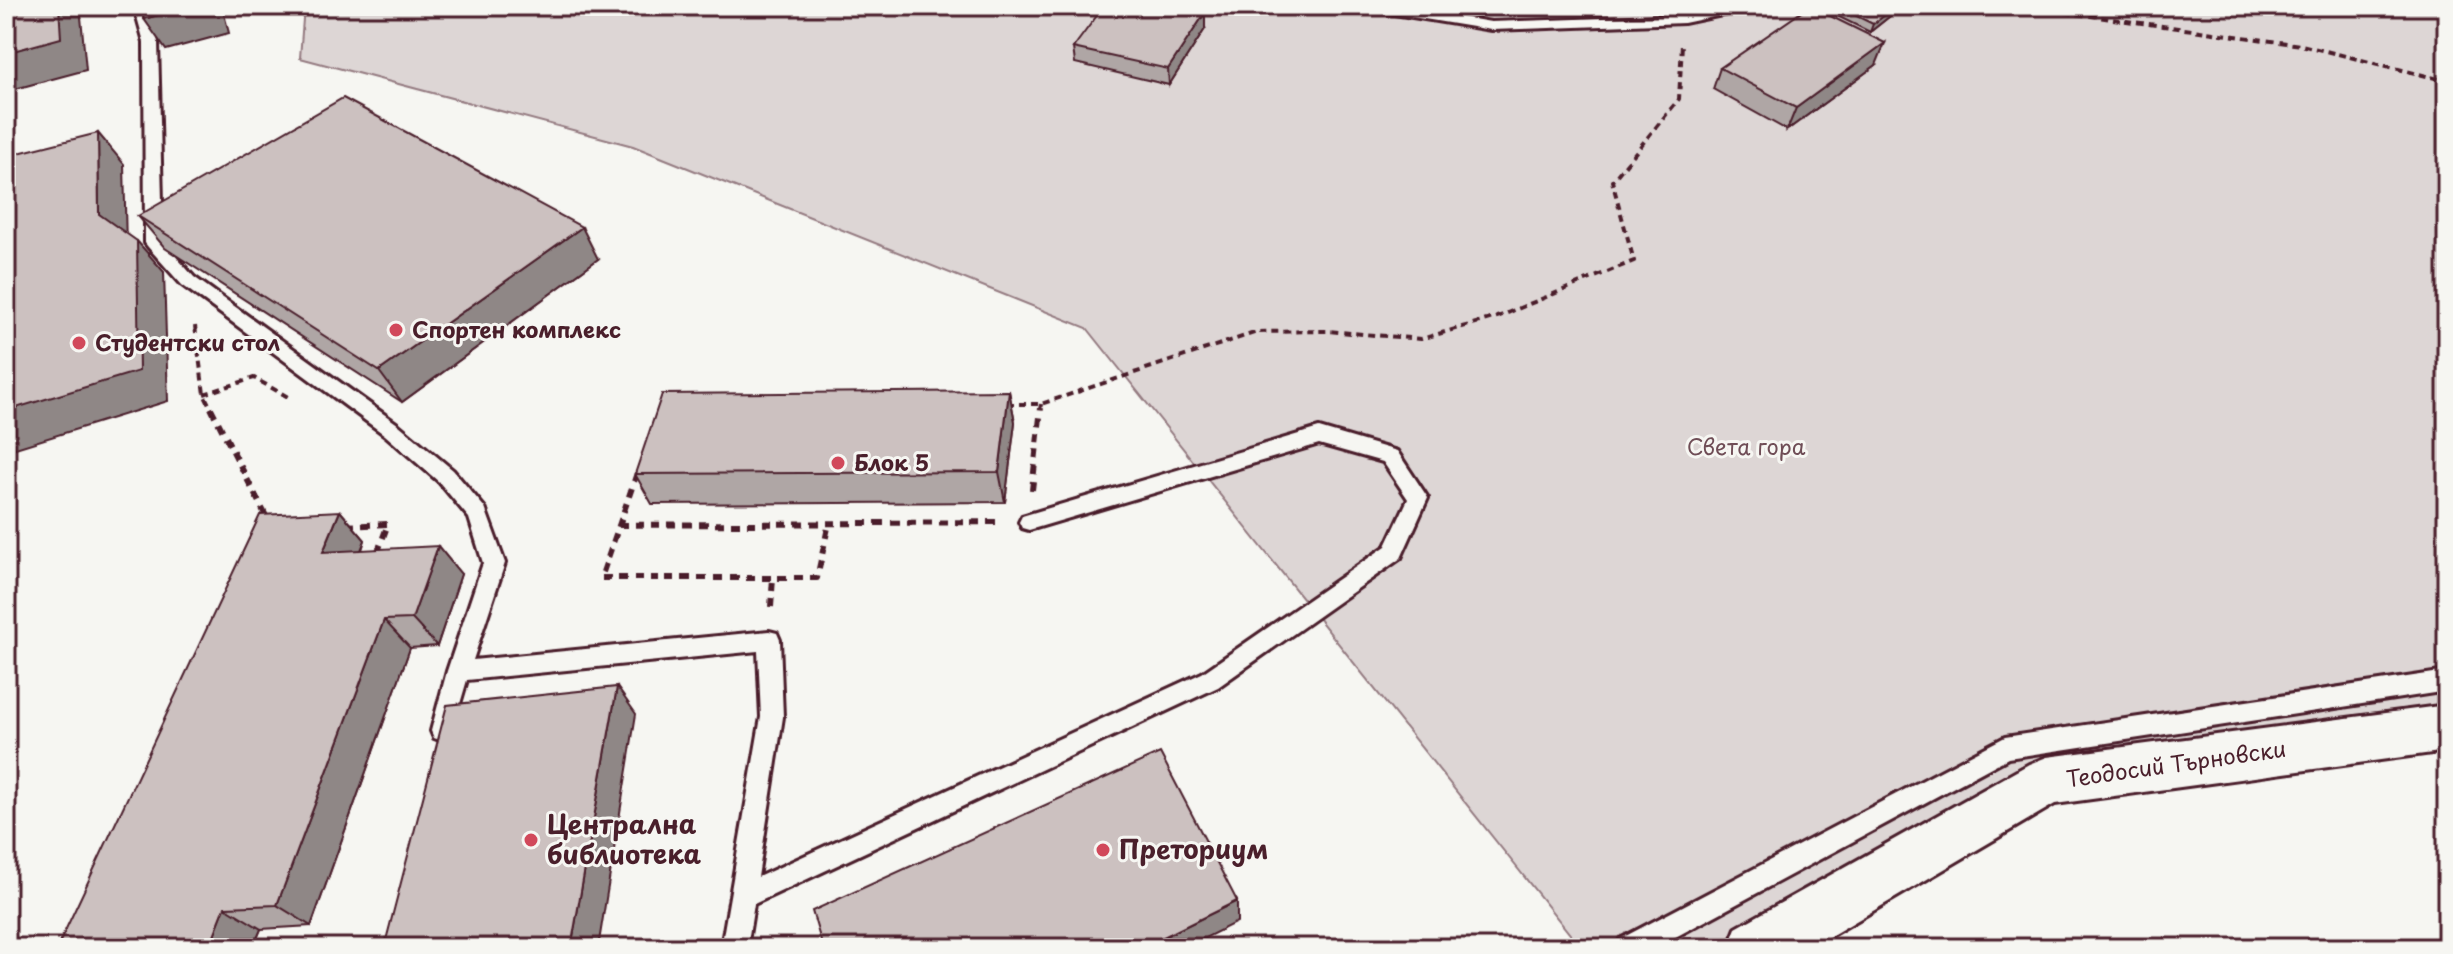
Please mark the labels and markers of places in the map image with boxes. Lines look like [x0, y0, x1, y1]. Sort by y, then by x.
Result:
place label: Спортен комплекс [412, 312, 621, 345]
marker: Спортен комплекс [387, 321, 405, 339]
place label: Студентски стол [95, 325, 280, 358]
marker: Студентски стол [70, 334, 88, 352]
place label: Блок 5 [854, 445, 929, 478]
marker: Блок 5 [829, 454, 847, 472]
place label: Централна библиотека [547, 804, 702, 873]
place label: Преториум [1119, 829, 1268, 868]
marker: Централна библиотека [522, 831, 540, 849]
marker: Преториум [1094, 841, 1112, 859]

